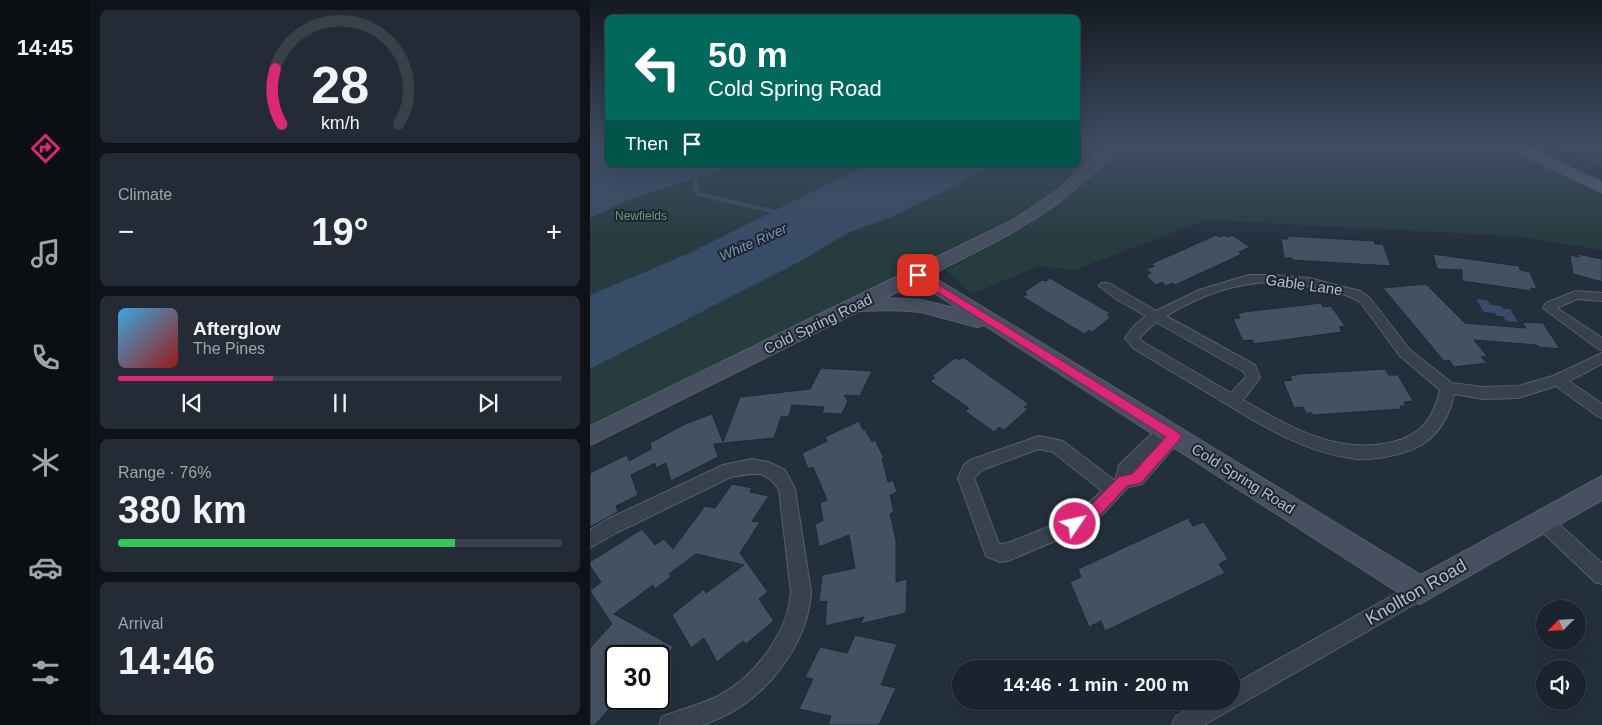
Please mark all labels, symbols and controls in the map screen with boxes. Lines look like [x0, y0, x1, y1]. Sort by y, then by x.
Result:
text: 14:45 [17, 35, 73, 60]
icon: left [625, 35, 690, 100]
text: 50 m [708, 35, 788, 74]
text: 28 [311, 56, 369, 114]
text: Cold Spring Road [708, 76, 882, 101]
text: km/h [321, 113, 359, 133]
icon: arrive [678, 130, 706, 158]
icon: directions [28, 131, 63, 166]
text: Then [625, 133, 668, 154]
text: Climate [118, 186, 172, 203]
park label: Newfields [615, 209, 667, 223]
text: 19° [311, 211, 369, 253]
text: − [118, 216, 134, 247]
text: + [546, 216, 562, 247]
water label: White River [717, 219, 791, 264]
icon: music [28, 236, 63, 271]
pin [897, 254, 939, 296]
icon: arrive [904, 261, 932, 289]
street label: Gable Lane [1264, 271, 1344, 298]
street label: Cold Spring Road [761, 290, 875, 357]
text: Afterglow [193, 318, 281, 339]
icon: phone [28, 340, 63, 375]
text: The Pines [193, 340, 265, 357]
icon: previous [178, 389, 206, 417]
icon: pause [326, 389, 354, 417]
icon: next [474, 389, 502, 417]
street label: Cold Spring Road [1189, 440, 1298, 517]
icon: climate [28, 445, 63, 480]
text: Range · 76% [118, 464, 211, 481]
text: 380 km [118, 489, 247, 531]
position arrow [1048, 497, 1100, 549]
icon: car [28, 550, 63, 585]
street label: Knollton Road [1362, 555, 1470, 629]
north arrow [1536, 600, 1586, 650]
map controls [1536, 600, 1586, 710]
text: Arrival [118, 615, 163, 632]
text: 14:46 [118, 640, 215, 682]
speed limit sign: 30 [605, 645, 670, 710]
icon: filters [28, 655, 63, 690]
button: sound [1536, 660, 1586, 710]
text: 14:46 · 1 min · 200 m [1003, 674, 1189, 695]

